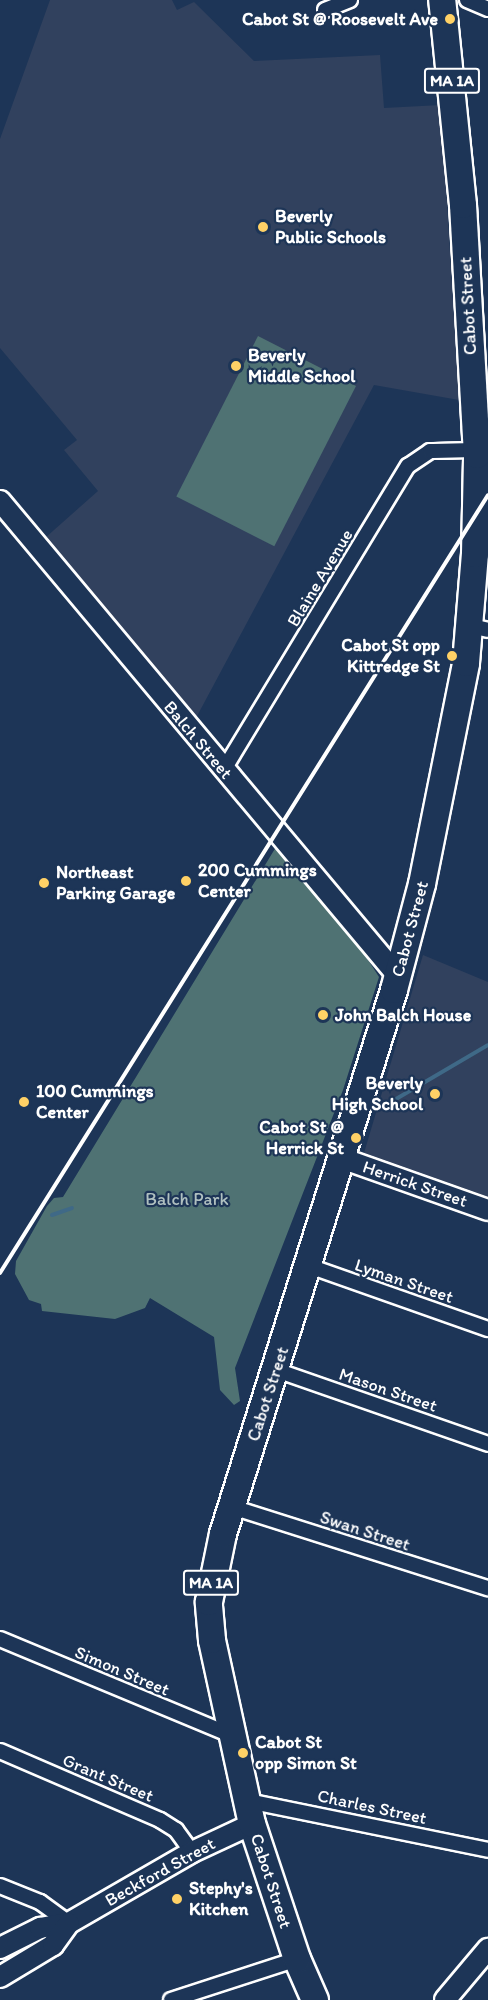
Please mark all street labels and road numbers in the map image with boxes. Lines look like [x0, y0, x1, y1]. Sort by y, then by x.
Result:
road number: MA 1A [424, 68, 480, 94]
street label: Cabot Street [455, 257, 481, 355]
street label: Blaine Avenue [283, 526, 357, 630]
street label: Balch Street [159, 696, 237, 784]
street label: Cabot Street [387, 879, 433, 979]
street label: Herrick Street [360, 1156, 470, 1212]
street label: Lyman Street [352, 1254, 456, 1308]
street label: Cabot Street [243, 1344, 293, 1444]
street label: Mason Street [336, 1363, 440, 1417]
street label: Swan Street [317, 1506, 413, 1556]
road number: MA 1A [182, 1570, 240, 1596]
street label: Simon Street [72, 1641, 172, 1701]
street label: Grant Street [59, 1749, 157, 1807]
street label: Charles Street [316, 1785, 428, 1829]
street label: Cabot Street [246, 1831, 296, 1931]
street label: Beckford Street [101, 1833, 219, 1911]

